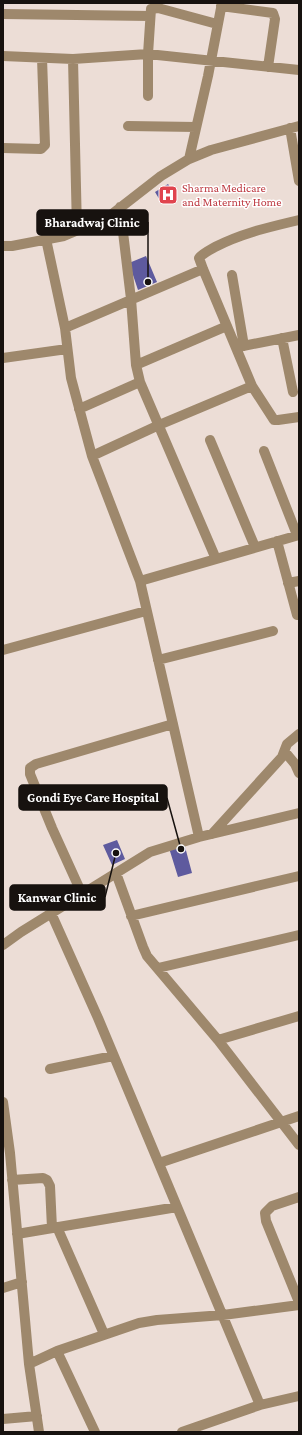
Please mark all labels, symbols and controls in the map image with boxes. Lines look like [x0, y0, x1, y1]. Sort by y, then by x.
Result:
place label: Sharma Medicare and Maternity Home [182, 181, 282, 209]
hospital icon: Sharma Medicare and Maternity Home [157, 184, 179, 206]
callout: Bharadwaj Clinic [37, 210, 148, 235]
text: Bharadwaj Clinic [45, 215, 140, 231]
callout: Gondi Eye Care Hospital [19, 785, 167, 810]
text: Gondi Eye Care Hospital [27, 790, 159, 805]
callout: Kanwar Clinic [10, 885, 105, 910]
text: Kanwar Clinic [18, 890, 96, 905]

